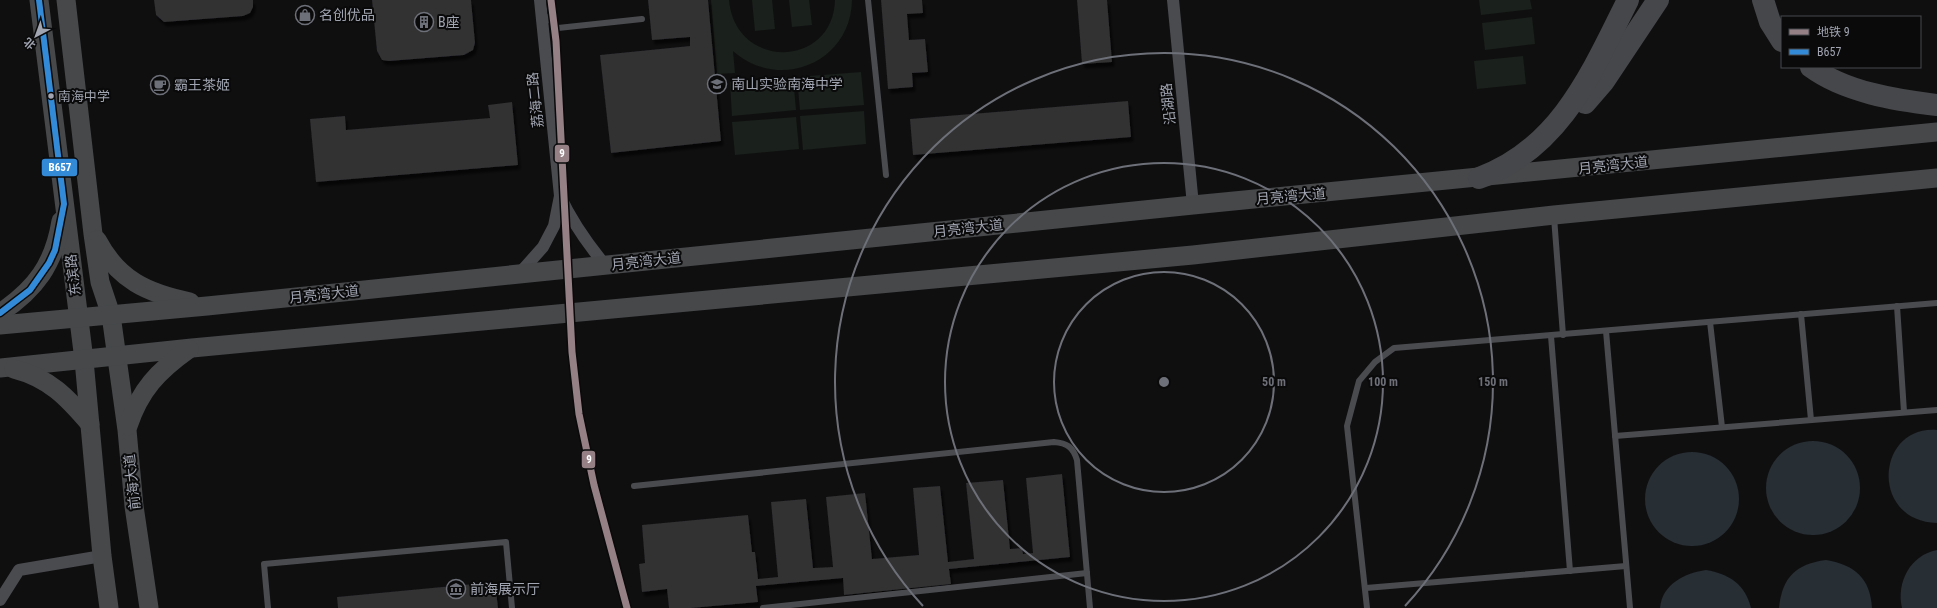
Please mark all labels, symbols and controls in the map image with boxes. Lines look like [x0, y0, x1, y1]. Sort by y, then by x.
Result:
shop icon: 名创优品 [294, 4, 316, 26]
place label: 名创优品 [319, 7, 375, 23]
building icon: B座 [413, 11, 435, 33]
place label: B座 [438, 14, 460, 30]
north arrow [16, 16, 56, 56]
legend [1781, 16, 1921, 68]
text: 地铁 9 [1817, 25, 1850, 39]
text: 北 [21, 35, 38, 52]
text: B657 [1817, 45, 1841, 59]
street label: 荔海二路 [524, 71, 546, 129]
school or university icon: 南山实验南海中学 [706, 73, 728, 95]
cafe icon: 霸王茶姬 [149, 74, 171, 96]
place label: 南山实验南海中学 [731, 76, 843, 92]
place label: 霸王茶姬 [174, 77, 230, 93]
street label: 沿湖路 [1158, 82, 1178, 126]
place label: 南海中学 [58, 89, 110, 104]
marker: 南海中学 [46, 91, 56, 101]
line badge: 9 [554, 144, 570, 163]
text: 9 [559, 147, 565, 160]
street label: 月亮湾大道 [1577, 153, 1649, 177]
line badge: B657 [41, 158, 78, 177]
text: B657 [49, 161, 72, 174]
street label: 月亮湾大道 [1255, 185, 1327, 207]
street label: 月亮湾大道 [932, 216, 1004, 240]
street label: 月亮湾大道 [610, 249, 682, 273]
street label: 东滨路 [63, 253, 83, 297]
street label: 月亮湾大道 [288, 282, 360, 306]
centre of rings [1157, 375, 1171, 389]
text: 50 m [1262, 375, 1286, 389]
text: 100 m [1368, 375, 1398, 389]
text: 150 m [1478, 375, 1508, 389]
line badge: 9 [581, 450, 596, 469]
street label: 前海大道 [121, 453, 143, 511]
text: 9 [586, 453, 592, 466]
museum icon: 前海展示厅 [445, 578, 467, 600]
place label: 前海展示厅 [470, 581, 540, 597]

